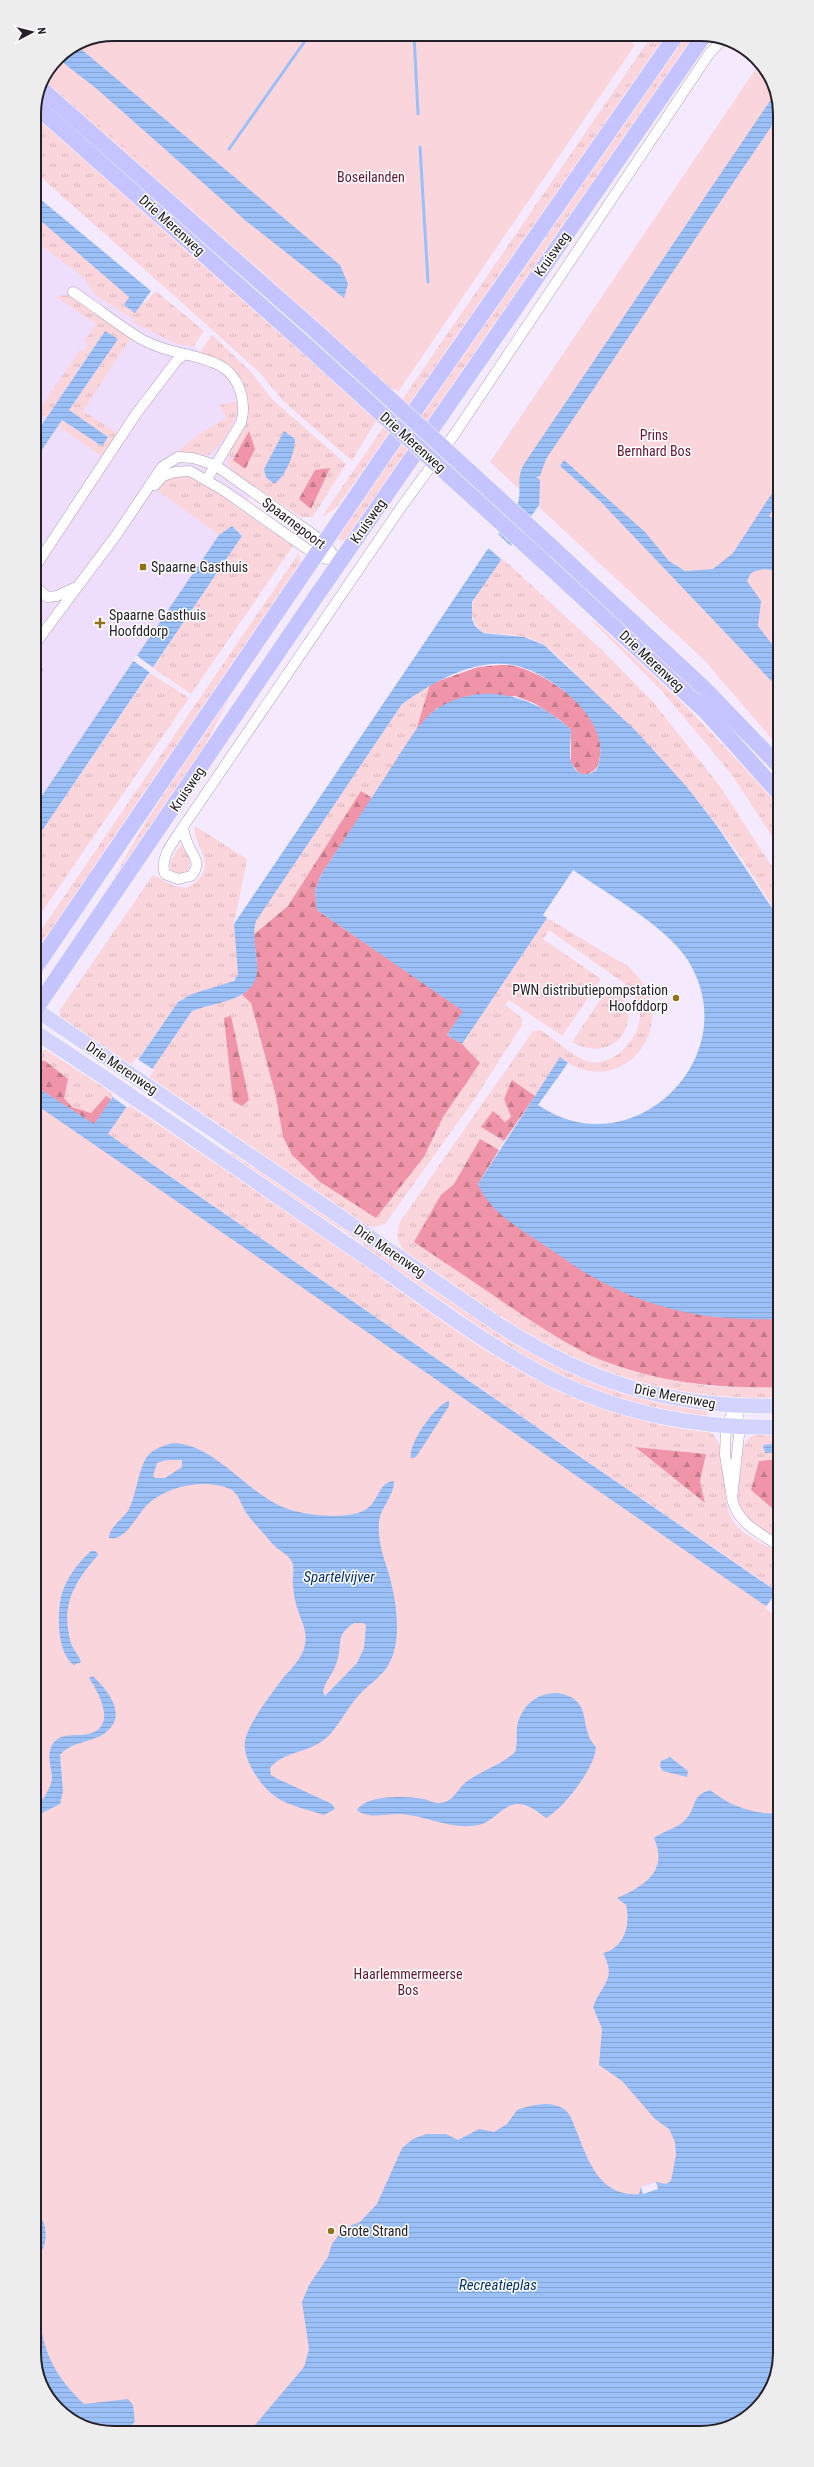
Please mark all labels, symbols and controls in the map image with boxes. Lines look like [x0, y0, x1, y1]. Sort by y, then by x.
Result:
north arrow [12, 12, 52, 52]
text: N [35, 27, 48, 35]
park label: Boseilanden [337, 169, 405, 185]
street label: Drie Merenweg [136, 191, 208, 259]
street label: Kruisweg [531, 229, 573, 279]
street label: Drie Merenweg [377, 408, 449, 476]
park label: Prins Bernhard Bos [617, 427, 691, 459]
street label: Spaarnepoort [259, 494, 329, 552]
street label: Kruisweg [347, 496, 389, 546]
place label: Spaarne Gasthuis [151, 559, 248, 575]
marker: Spaarne Gasthuis [138, 562, 148, 572]
place label: Spaarne Gasthuis Hoofddorp [109, 607, 206, 639]
marker: Spaarne Gasthuis Hoofddorp [94, 617, 106, 629]
street label: Drie Merenweg [616, 627, 688, 695]
street label: Kruisweg [166, 763, 208, 815]
place label: PWN distributiepompstation Hoofddorp [512, 982, 668, 1014]
marker: PWN distributiepompstation Hoofddorp [671, 993, 681, 1003]
street label: Drie Merenweg [83, 1038, 161, 1098]
street label: Drie Merenweg [351, 1221, 429, 1281]
street label: Drie Merenweg [633, 1380, 717, 1412]
water label: Spartelvijver [303, 1568, 375, 1586]
park label: Haarlemmermeerse Bos [354, 1966, 463, 1998]
place label: Grote Strand [339, 2223, 408, 2239]
marker: Grote Strand [326, 2226, 336, 2236]
water label: Recreatieplas [459, 2276, 537, 2294]

